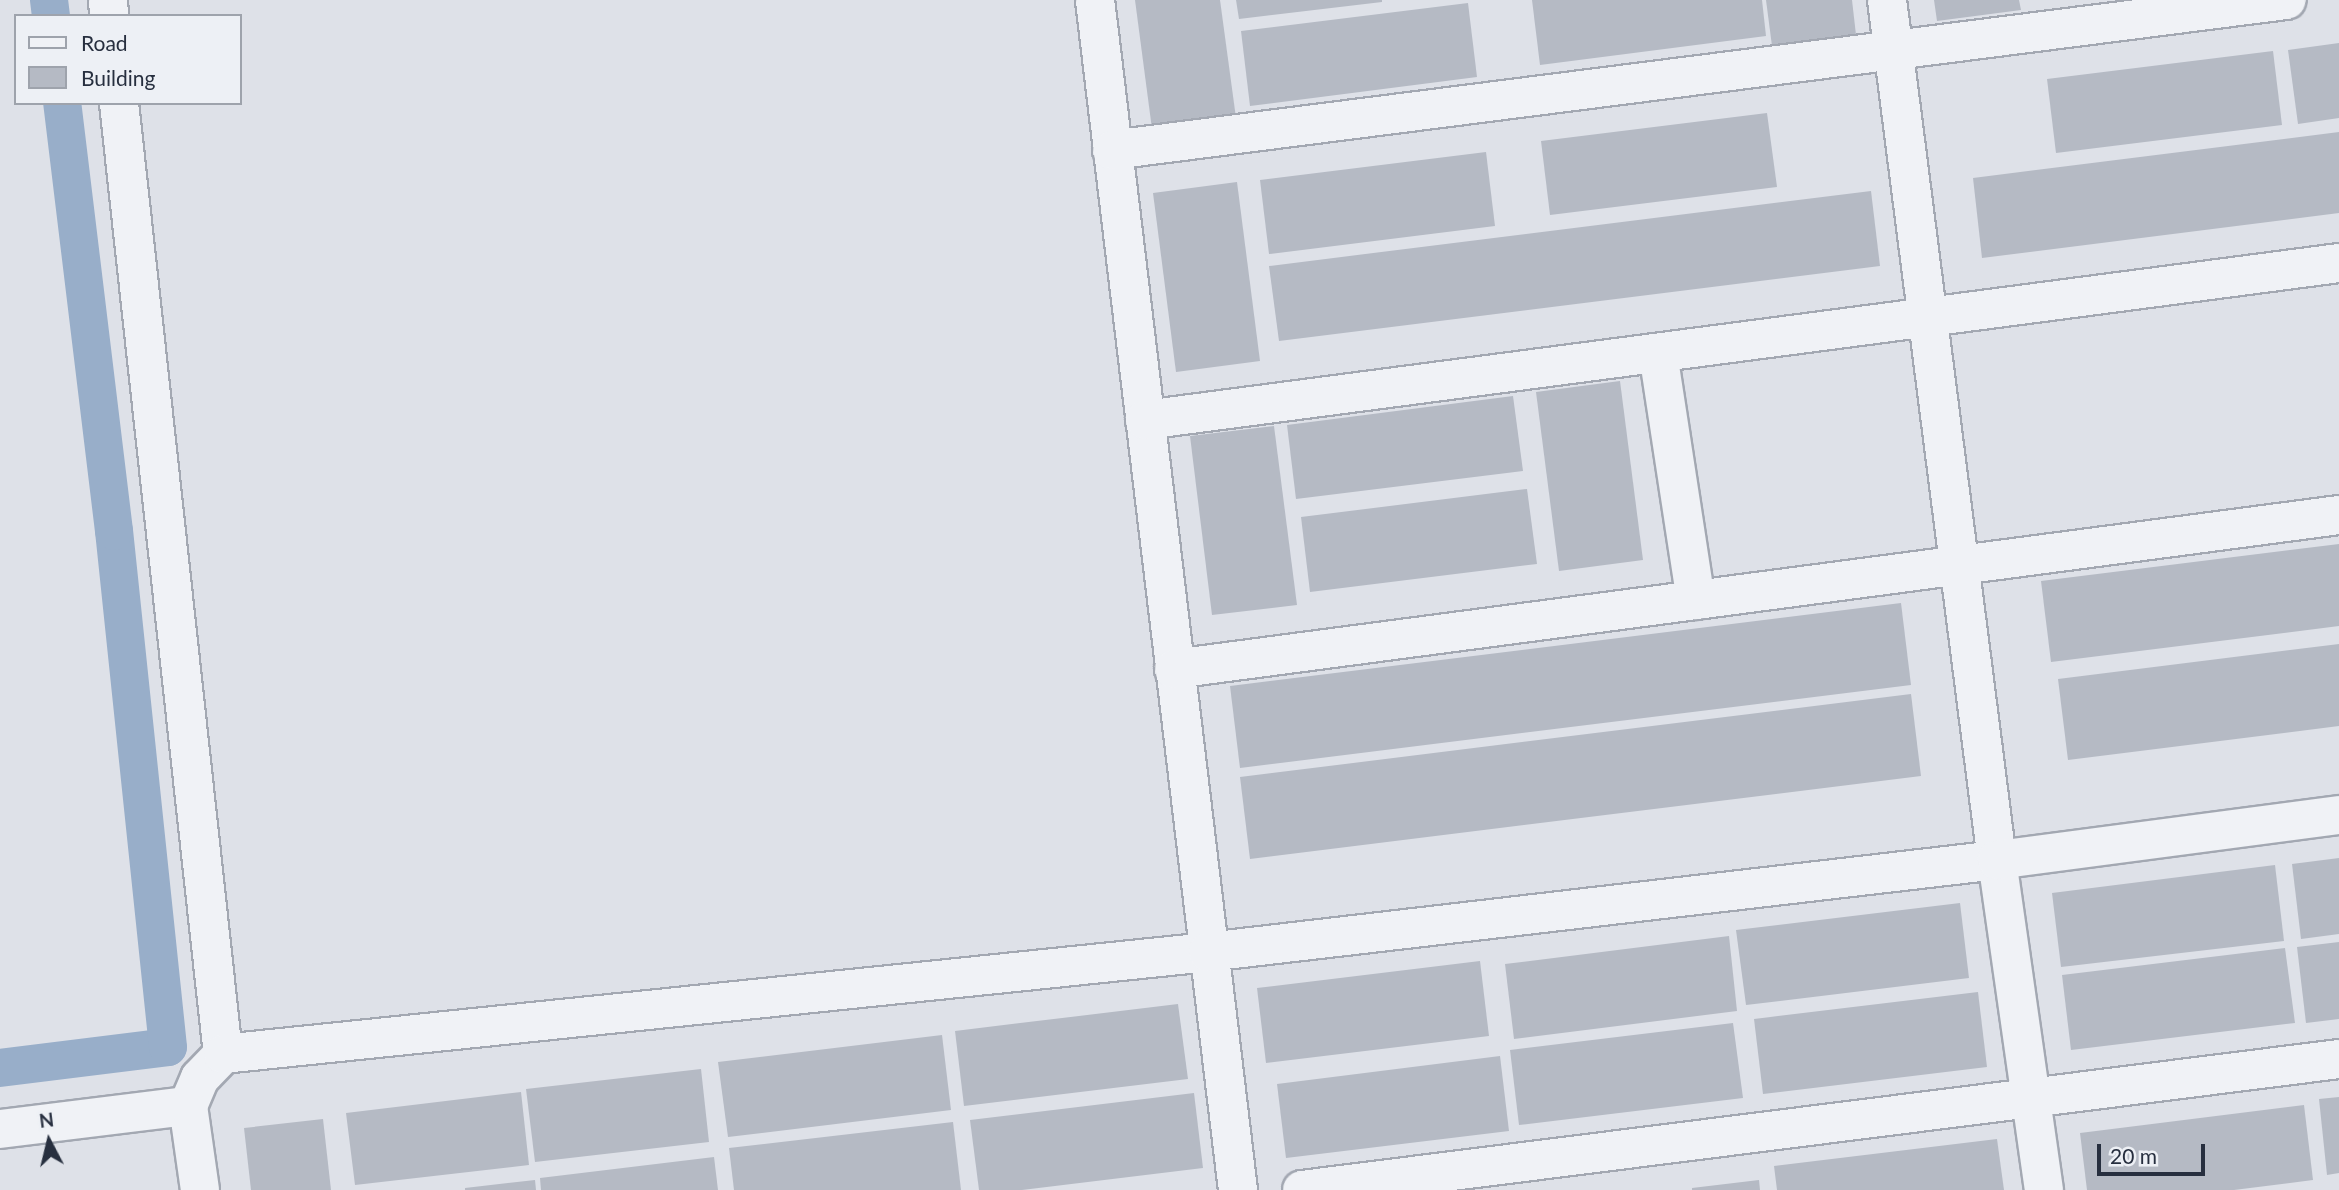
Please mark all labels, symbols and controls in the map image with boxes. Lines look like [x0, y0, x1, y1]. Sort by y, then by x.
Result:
legend [14, 14, 242, 105]
text: Road [81, 30, 128, 55]
text: Building [81, 65, 156, 90]
north arrow [14, 1106, 84, 1176]
text: N [38, 1107, 55, 1132]
scale bar [2101, 1130, 2210, 1174]
text: 20 m [2110, 1143, 2157, 1168]

